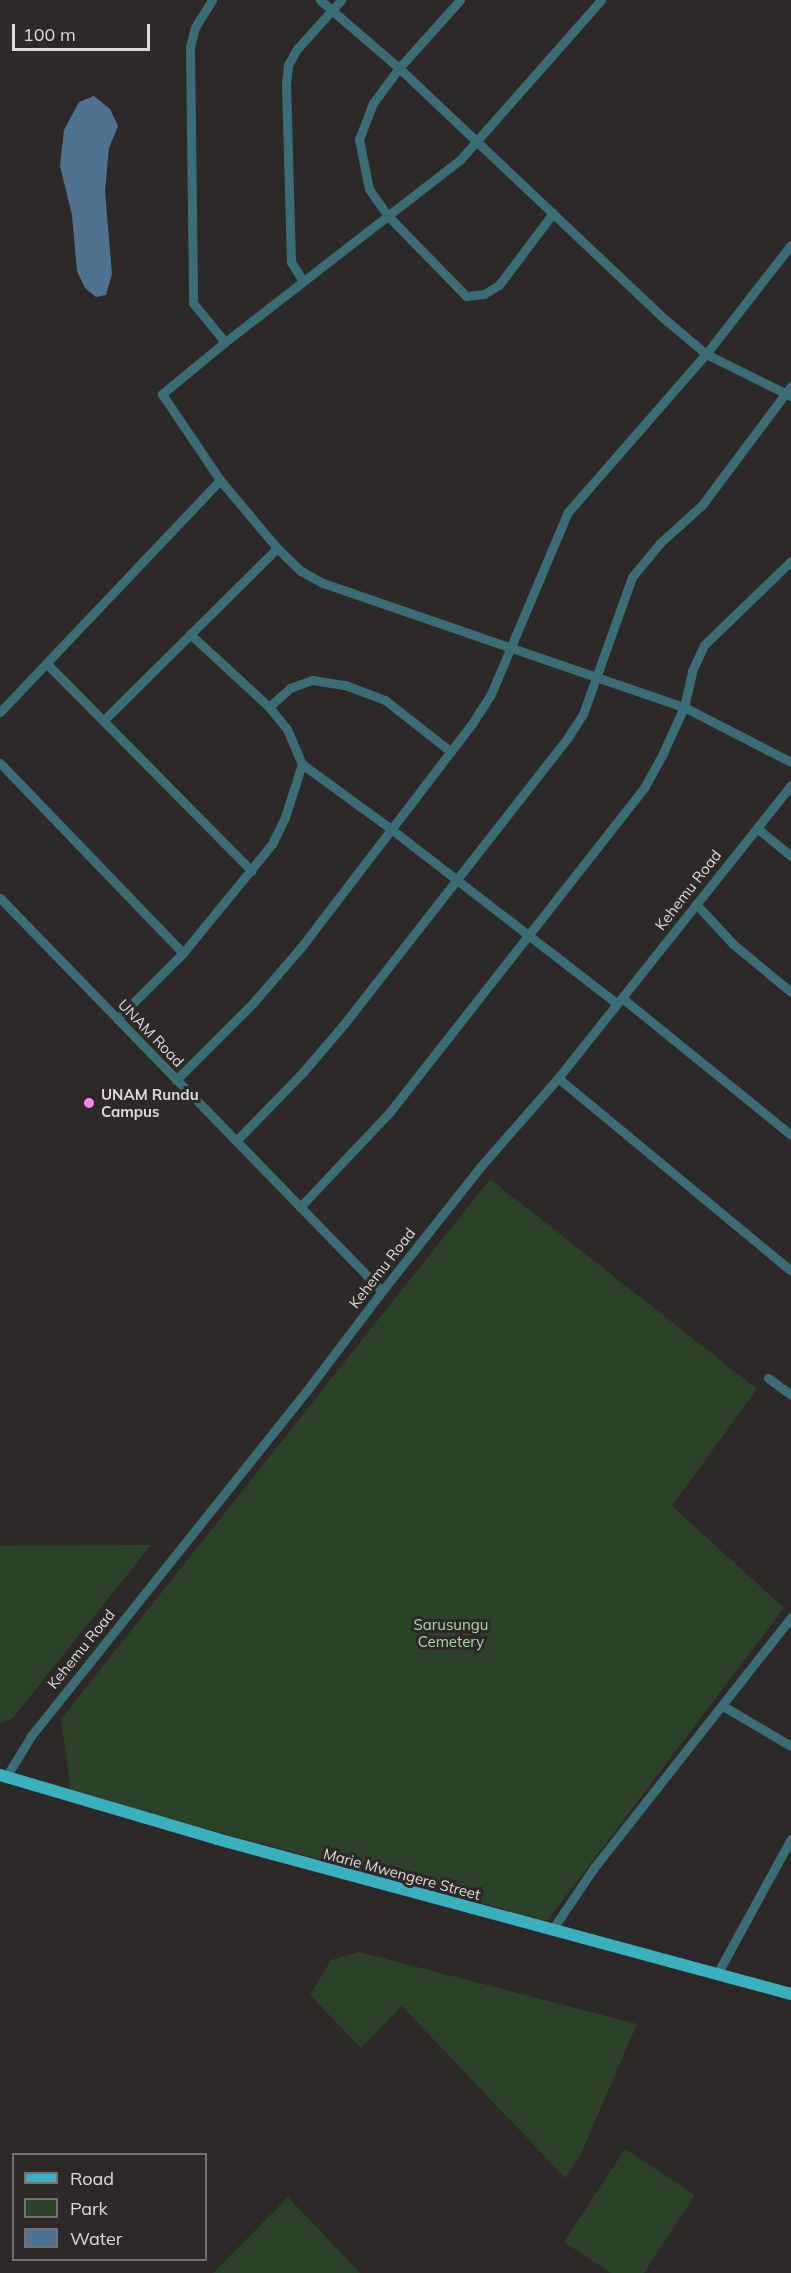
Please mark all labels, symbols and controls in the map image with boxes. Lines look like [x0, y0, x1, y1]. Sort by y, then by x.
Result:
scale bar [15, 12, 153, 50]
text: 100 m [23, 23, 76, 46]
street label: Kehemu Road [651, 846, 725, 934]
street label: UNAM Road [114, 996, 188, 1070]
place label: UNAM Rundu Campus [101, 1085, 199, 1120]
marker: UNAM Rundu Campus [82, 1096, 96, 1110]
street label: Kehemu Road [345, 1224, 419, 1312]
street label: Kehemu Road [43, 1606, 119, 1692]
park label: Sarusungu Cemetery [413, 1615, 489, 1650]
street label: Marie Mwengere Street [322, 1844, 482, 1904]
legend [12, 2153, 207, 2261]
text: Road [70, 2167, 114, 2190]
text: Park [70, 2197, 108, 2220]
text: Water [70, 2227, 122, 2250]

